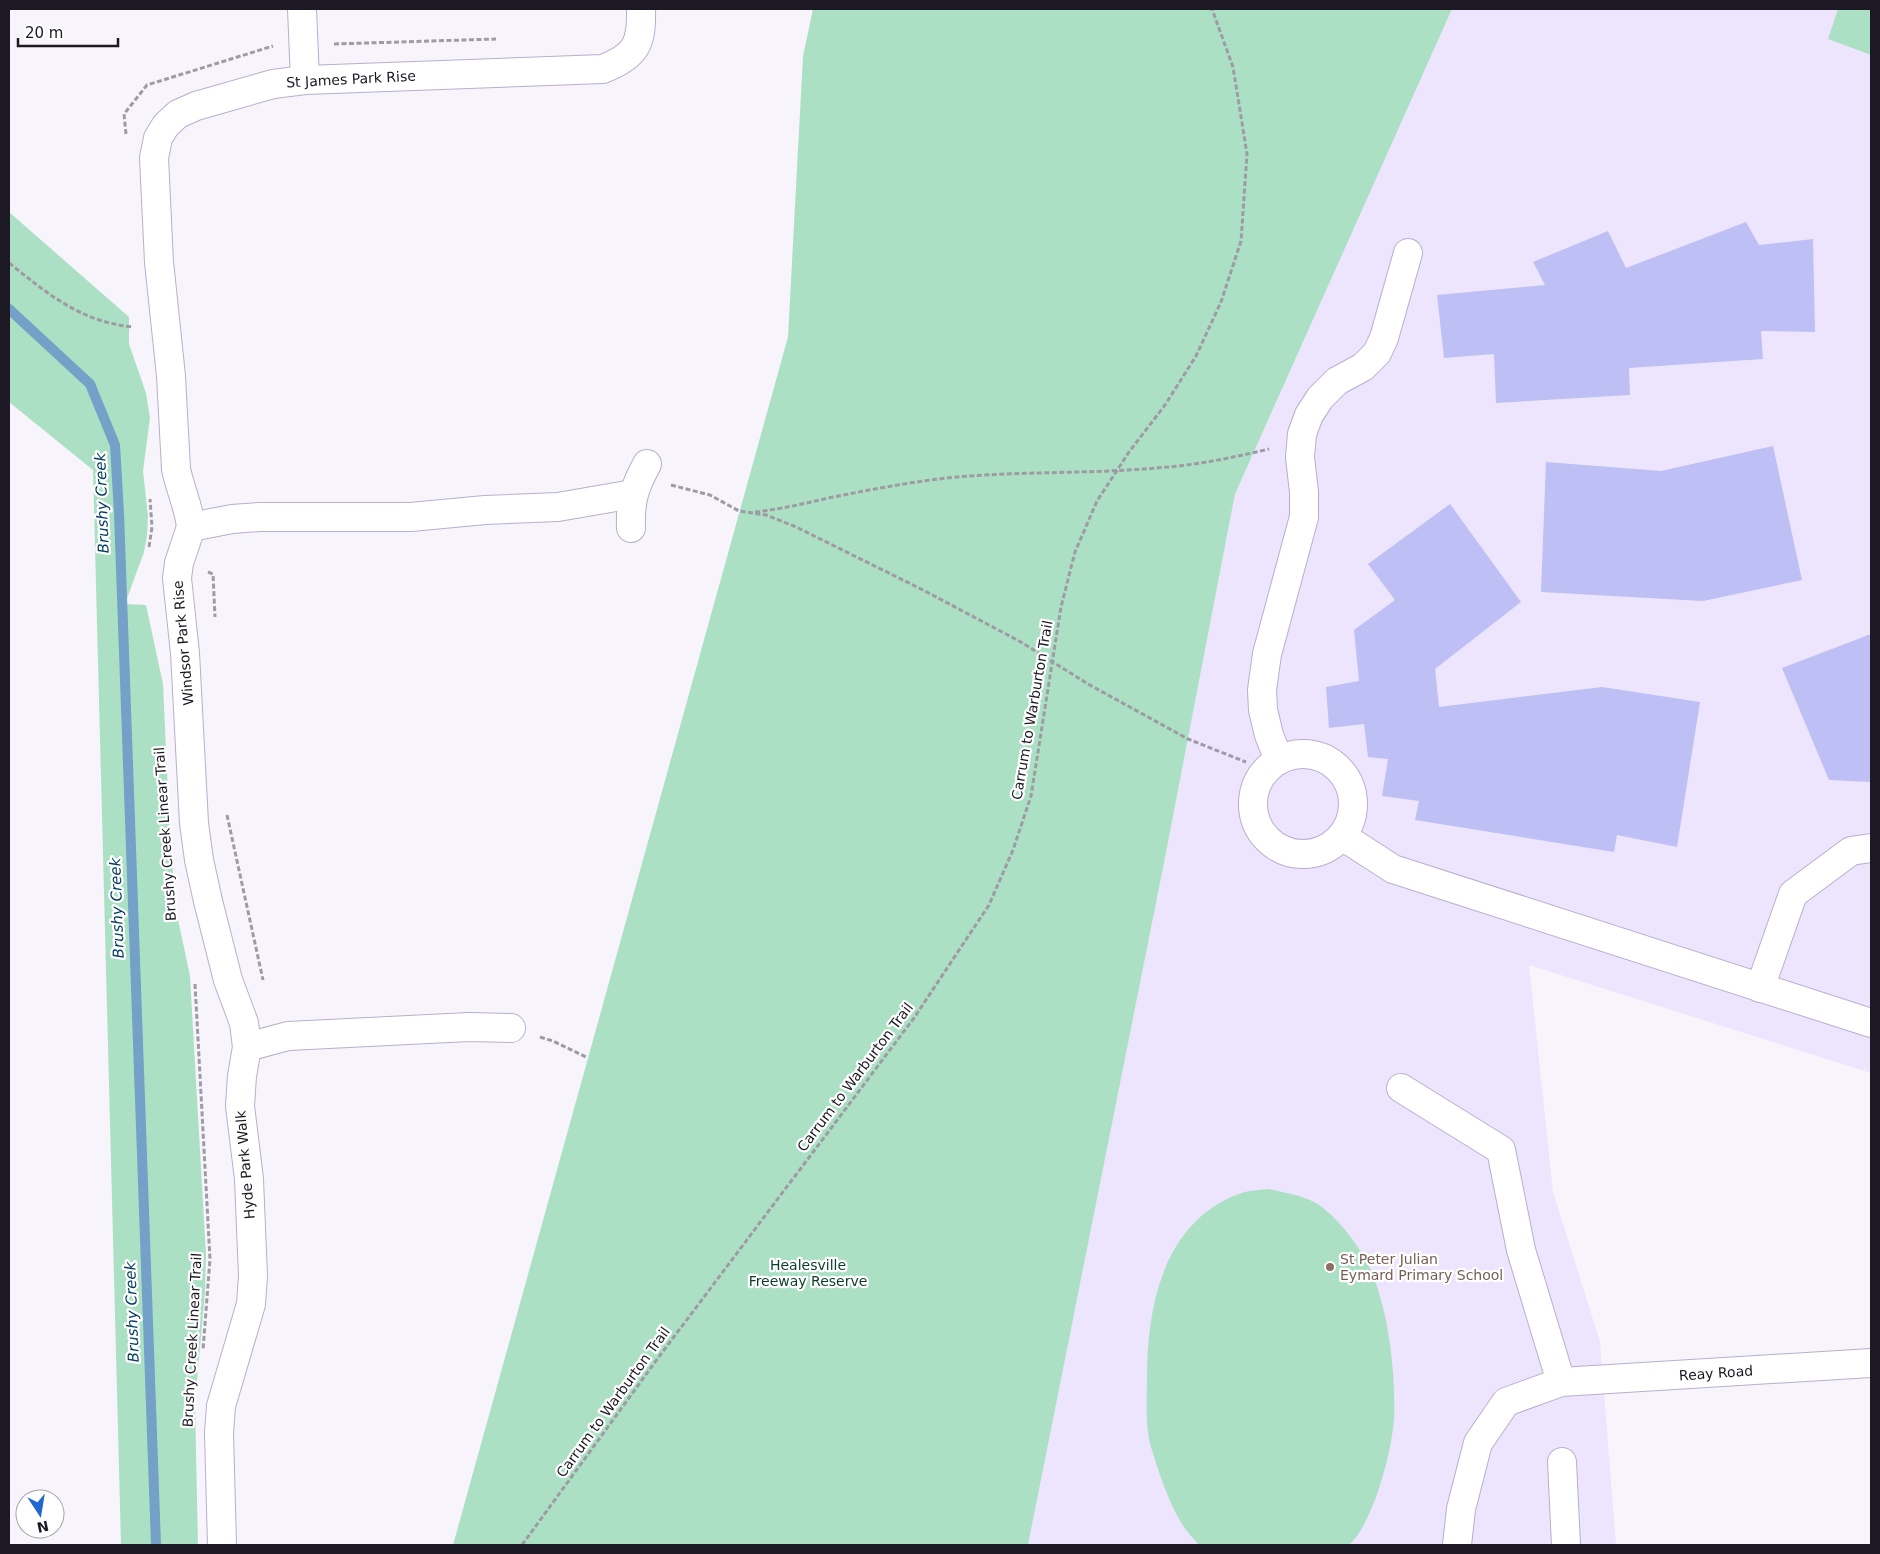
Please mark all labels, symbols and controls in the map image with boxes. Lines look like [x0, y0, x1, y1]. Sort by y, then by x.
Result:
scale bar [18, 15, 118, 47]
text: 20 m [25, 24, 63, 42]
street label: St James Park Rise [286, 68, 416, 90]
water label: Brushy Creek [91, 451, 113, 554]
street label: Windsor Park Rise [170, 580, 196, 706]
street label: Carrum to Warburton Trail [1008, 619, 1056, 801]
street label: Brushy Creek Linear Trail [151, 746, 179, 922]
water label: Brushy Creek [106, 856, 128, 959]
street label: Carrum to Warburton Trail [794, 1000, 916, 1154]
street label: Hyde Park Walk [232, 1109, 258, 1220]
place label: St Peter Julian Eymard Primary School [1340, 1251, 1503, 1283]
street label: Brushy Creek Linear Trail [179, 1252, 205, 1428]
park label: Healesville Freeway Reserve [749, 1257, 867, 1289]
water label: Brushy Creek [121, 1260, 143, 1363]
marker: St Peter Julian Eymard Primary School [1324, 1261, 1336, 1273]
street label: Carrum to Warburton Trail [553, 1324, 673, 1480]
street label: Reay Road [1678, 1362, 1754, 1384]
north arrow [15, 1489, 65, 1539]
text: N [35, 1518, 50, 1536]

